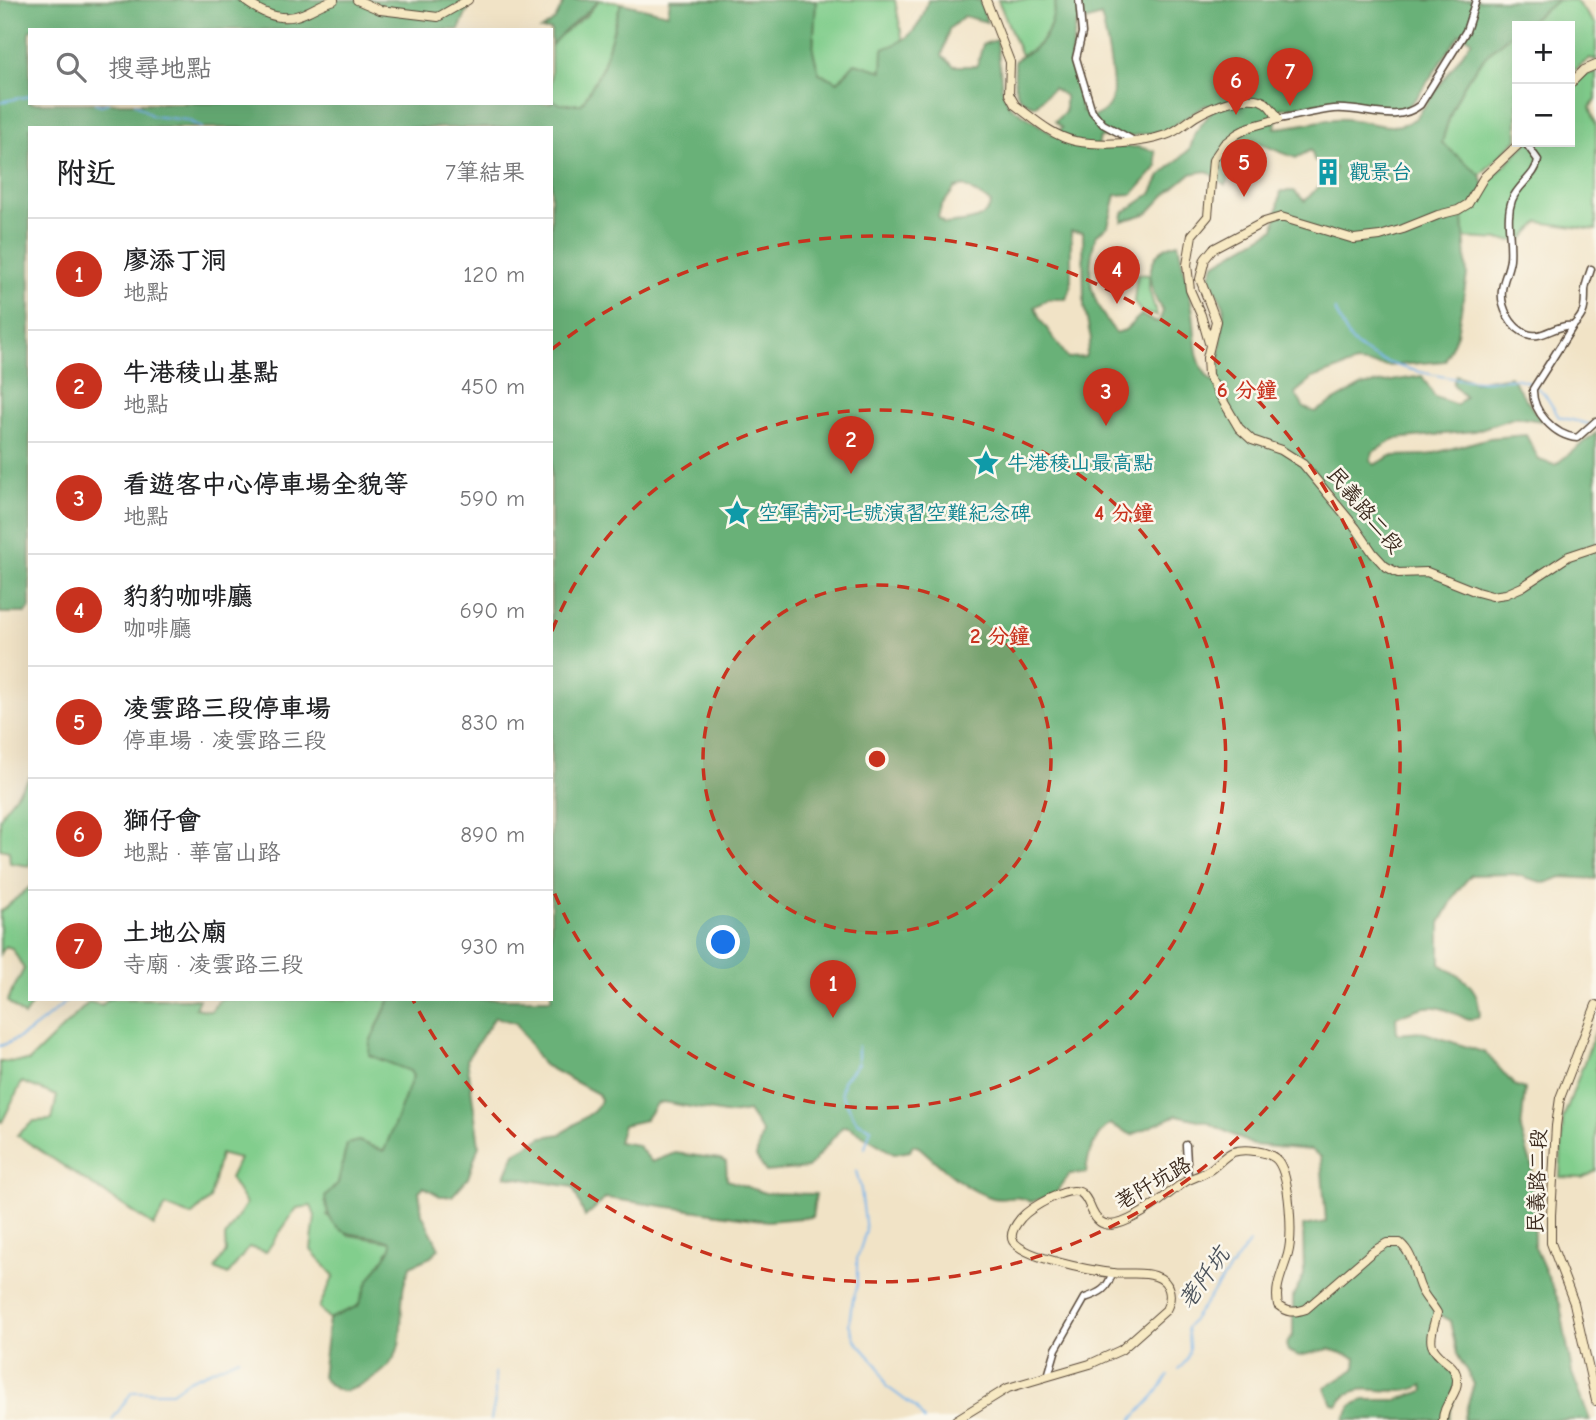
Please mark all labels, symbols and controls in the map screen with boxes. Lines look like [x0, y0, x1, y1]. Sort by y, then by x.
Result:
map controls [1512, 21, 1575, 147]
button: + [1512, 21, 1575, 84]
search box [28, 28, 553, 105]
icon: search [52, 48, 90, 86]
pin: 7 [1267, 48, 1313, 106]
text: 搜尋地點 [108, 54, 212, 84]
pin: 6 [1213, 57, 1259, 115]
button: − [1512, 84, 1575, 147]
pin: 5 [1221, 139, 1267, 197]
text: 附近 [56, 156, 116, 191]
building icon: 觀景台 [1313, 157, 1343, 187]
text: 7筆結果 [445, 159, 525, 186]
place label: 觀景台 [1349, 160, 1412, 184]
text: 廖添丁洞 [123, 246, 227, 276]
pin: 4 [1094, 246, 1140, 304]
text: 1 [74, 261, 84, 288]
text: 120 m [463, 261, 525, 288]
text: 地點 [123, 279, 169, 306]
text: 牛港稜山基點 [123, 358, 279, 388]
pin: 3 [1083, 368, 1129, 426]
text: 2 [73, 373, 85, 400]
text: 450 m [461, 373, 525, 400]
text: 6 分鐘 [1217, 378, 1277, 402]
text: 地點 [123, 391, 169, 418]
pin: 2 [828, 416, 874, 474]
place icon: 牛港稜山最高點 [971, 448, 1001, 478]
place label: 牛港稜山最高點 [1007, 451, 1154, 475]
street label: 民義路二段 [1322, 462, 1408, 558]
text: 看遊客中心停車場全貌等 [123, 470, 409, 500]
text: 3 [73, 485, 85, 512]
text: 590 m [460, 485, 525, 512]
place icon: 空軍青河七號演習空難紀念碑 [722, 498, 752, 528]
place label: 空軍青河七號演習空難紀念碑 [758, 501, 1031, 525]
text: 4 分鐘 [1094, 501, 1154, 525]
text: 地點 [123, 503, 169, 530]
text: 豹豹咖啡廳 [123, 582, 253, 612]
text: 4 [74, 597, 84, 624]
text: 690 m [460, 597, 525, 624]
text: 咖啡廳 [123, 615, 192, 642]
text: 2 分鐘 [970, 624, 1030, 648]
text: 凌雲路三段停車場 [123, 694, 331, 724]
text: 5 [73, 709, 85, 736]
text: 830 m [461, 709, 525, 736]
text: 停車場 · 凌雲路三段 [123, 727, 326, 754]
centre of rings [865, 747, 889, 771]
text: 獅仔會 [123, 806, 201, 836]
text: 6 [73, 821, 85, 848]
text: 890 m [460, 821, 525, 848]
text: 地點 · 華富山路 [123, 839, 280, 866]
text: 土地公廟 [123, 918, 227, 948]
your location [706, 925, 740, 959]
text: 7 [74, 933, 84, 960]
text: 930 m [460, 933, 525, 960]
text: 寺廟 · 凌雲路三段 [123, 951, 303, 978]
pin: 1 [810, 960, 856, 1018]
street label: 民義路二段 [1523, 1128, 1551, 1234]
street label: 荖阡坑路 [1111, 1152, 1195, 1214]
water label: 荖阡坑 [1173, 1240, 1237, 1314]

